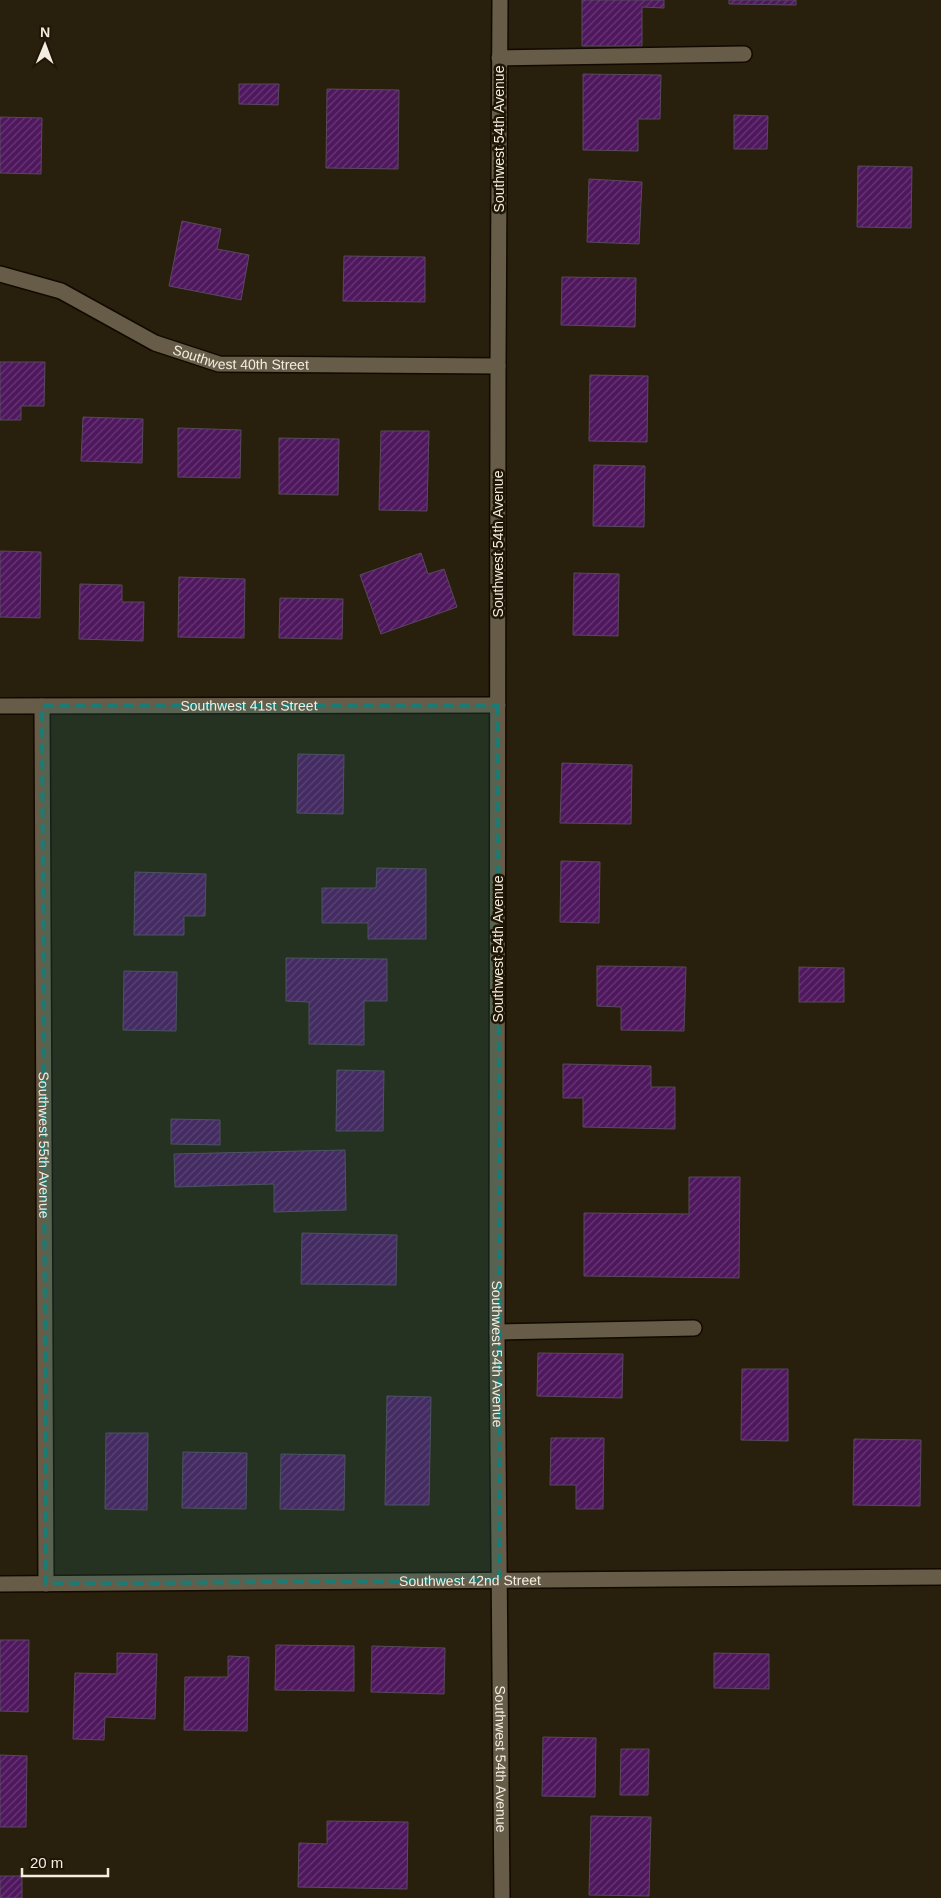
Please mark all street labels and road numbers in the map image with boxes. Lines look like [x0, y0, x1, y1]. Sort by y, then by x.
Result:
street label: Southwest 54th Avenue [491, 65, 507, 212]
street label: Southwest 40th Street [171, 341, 309, 373]
street label: Southwest 54th Avenue [490, 470, 506, 617]
street label: Southwest 41st Street [180, 697, 318, 714]
street label: Southwest 54th Avenue [490, 875, 506, 1022]
street label: Southwest 55th Avenue [36, 1071, 52, 1219]
street label: Southwest 54th Avenue [489, 1280, 506, 1428]
street label: Southwest 42nd Street [399, 1572, 541, 1589]
street label: Southwest 54th Avenue [492, 1685, 509, 1833]

